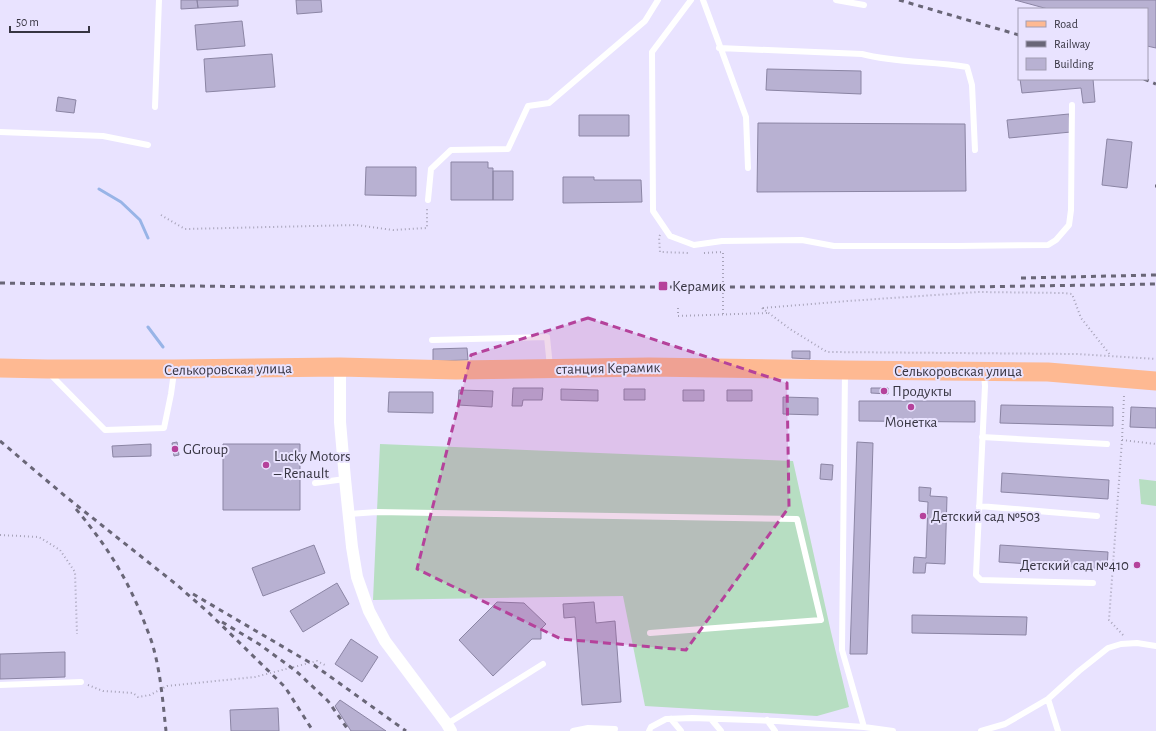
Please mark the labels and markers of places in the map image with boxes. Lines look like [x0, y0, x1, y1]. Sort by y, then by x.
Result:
place label: Керамик [672, 279, 725, 294]
marker: Керамик [657, 280, 669, 292]
place label: Продукты [892, 384, 952, 399]
marker: Продукты [879, 386, 889, 396]
marker: Монетка [906, 402, 916, 412]
place label: Монетка [885, 415, 938, 430]
place label: GGroup [183, 442, 228, 457]
marker: GGroup [170, 444, 180, 454]
place label: Lucky Motors – Renault [273, 449, 350, 481]
marker: Lucky Motors – Renault [261, 460, 271, 470]
place label: Детский сад №503 [931, 509, 1040, 524]
marker: Детский сад №503 [918, 511, 928, 521]
place label: Детский сад №410 [1020, 558, 1129, 573]
marker: Детский сад №410 [1132, 560, 1142, 570]

